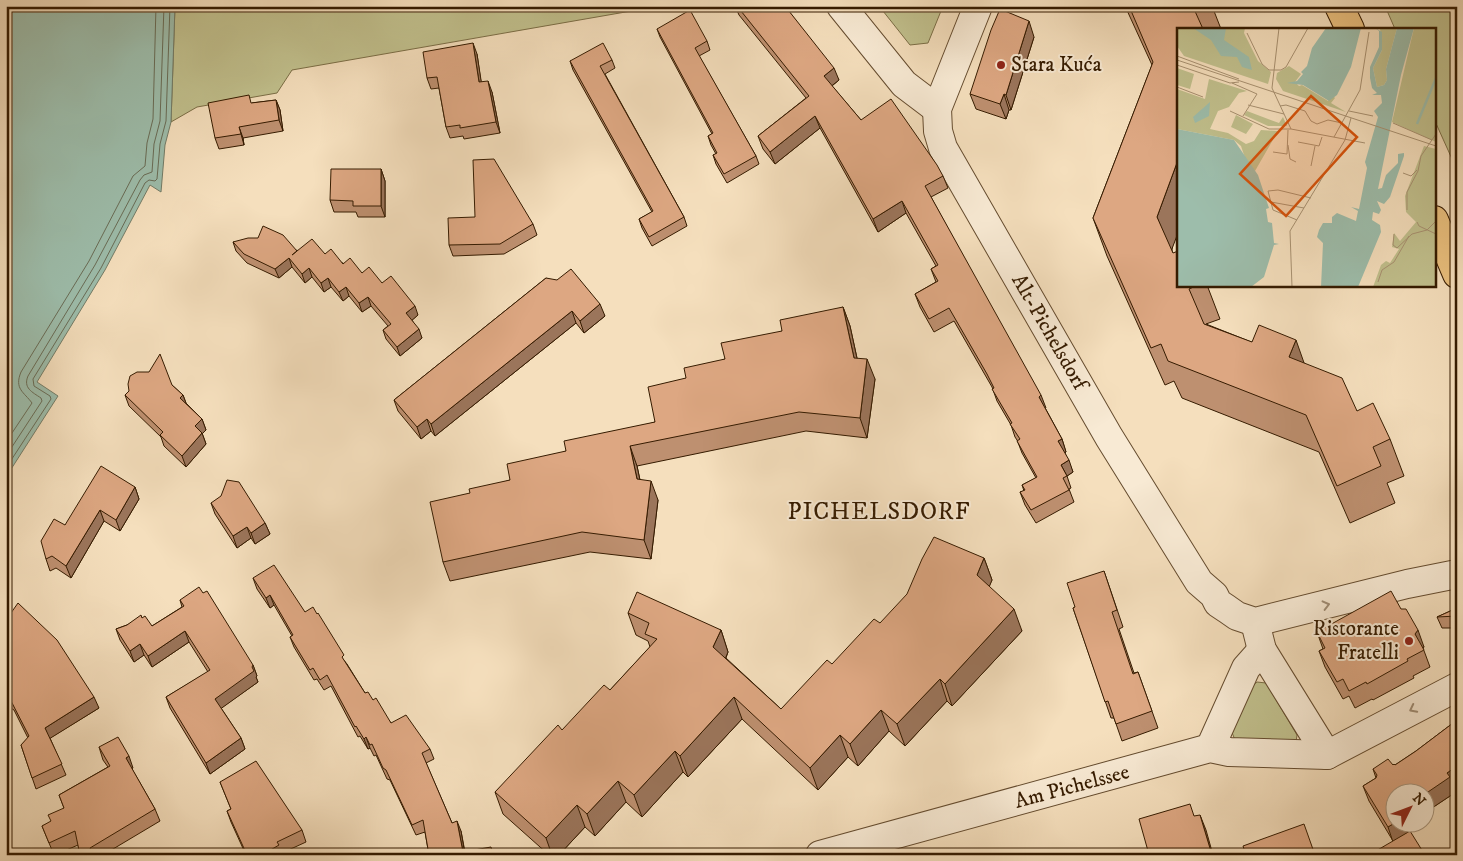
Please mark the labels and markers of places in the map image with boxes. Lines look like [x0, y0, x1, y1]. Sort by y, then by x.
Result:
place label: Stara Kuća [1011, 52, 1102, 78]
marker: Stara Kuća [995, 59, 1007, 71]
place label: Ristorante Fratelli [1313, 616, 1399, 666]
marker: Ristorante Fratelli [1403, 635, 1415, 647]

